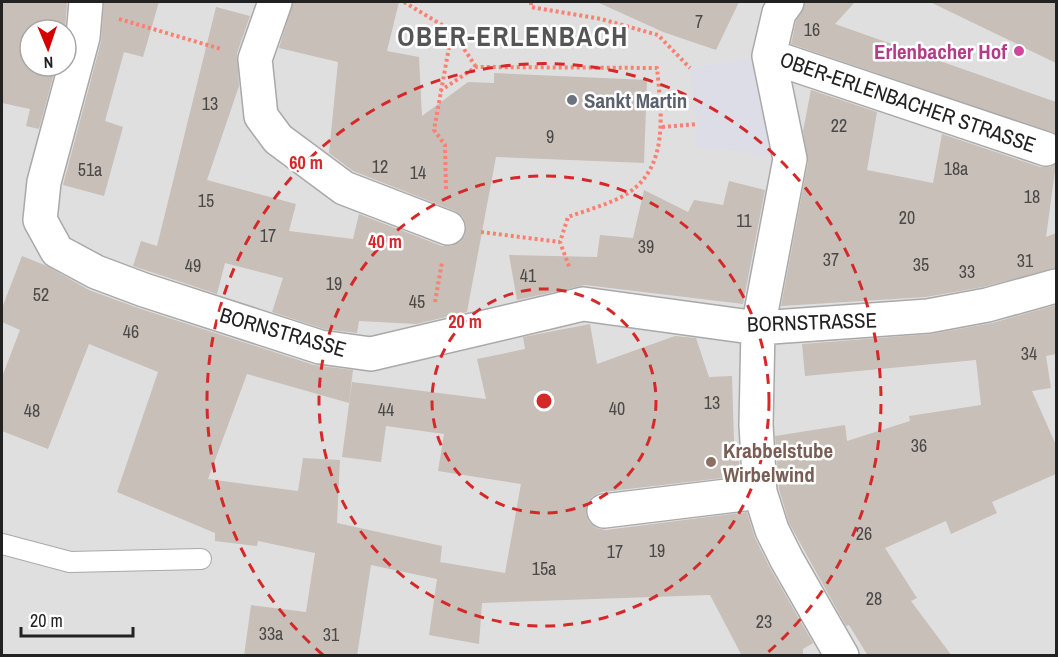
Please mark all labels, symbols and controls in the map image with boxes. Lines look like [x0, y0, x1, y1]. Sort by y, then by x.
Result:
house number: 7 [695, 9, 703, 34]
house number: 16 [804, 17, 820, 42]
north arrow [18, 18, 78, 78]
district label: OBER-ERLENBACH [397, 18, 629, 54]
place label: Erlenbacher Hof [874, 37, 1007, 66]
marker: Erlenbacher Hof [1012, 44, 1026, 58]
street label: OBER-ERLENBACHER STRASSE [776, 45, 1040, 159]
text: N [43, 52, 54, 74]
place label: Sankt Martin [584, 86, 687, 115]
house number: 13 [202, 91, 218, 116]
marker: Sankt Martin [565, 93, 579, 107]
house number: 22 [831, 113, 847, 138]
house number: 9 [546, 124, 554, 149]
text: 60 m [289, 150, 323, 175]
house number: 12 [372, 154, 388, 179]
house number: 18a [944, 156, 968, 181]
house number: 51a [78, 157, 102, 182]
house number: 14 [410, 160, 426, 185]
house number: 18 [1024, 184, 1040, 209]
house number: 15 [198, 188, 214, 213]
house number: 20 [899, 205, 915, 230]
house number: 11 [736, 208, 752, 233]
house number: 17 [260, 223, 276, 248]
text: 40 m [368, 229, 402, 254]
house number: 39 [638, 234, 654, 259]
house number: 37 [823, 247, 839, 272]
house number: 31 [1017, 248, 1034, 273]
house number: 35 [913, 252, 929, 277]
house number: 49 [185, 253, 201, 278]
house number: 33 [959, 259, 975, 284]
house number: 41 [520, 263, 537, 288]
house number: 19 [326, 271, 342, 296]
house number: 52 [33, 282, 49, 307]
house number: 45 [409, 289, 425, 314]
street label: BORNSTRASSE [216, 300, 350, 364]
street label: BORNSTRASSE [746, 305, 878, 339]
text: 20 m [448, 309, 482, 334]
house number: 46 [123, 319, 139, 344]
house number: 34 [1021, 341, 1037, 366]
house number: 13 [704, 390, 720, 415]
centre of rings [534, 391, 554, 411]
house number: 40 [609, 396, 625, 421]
house number: 44 [378, 397, 394, 422]
house number: 48 [24, 398, 40, 423]
house number: 36 [911, 433, 927, 458]
place label: Krabbelstube Wirbelwind [723, 436, 833, 489]
marker: Krabbelstube Wirbelwind [704, 455, 718, 469]
house number: 26 [856, 521, 872, 546]
house number: 19 [649, 538, 665, 563]
house number: 17 [607, 539, 623, 564]
house number: 15a [532, 556, 556, 581]
house number: 28 [866, 586, 882, 611]
scale bar [21, 600, 134, 638]
text: 20 m [30, 608, 63, 633]
house number: 23 [756, 609, 772, 634]
house number: 33a [259, 621, 283, 646]
house number: 31 [323, 622, 340, 647]

